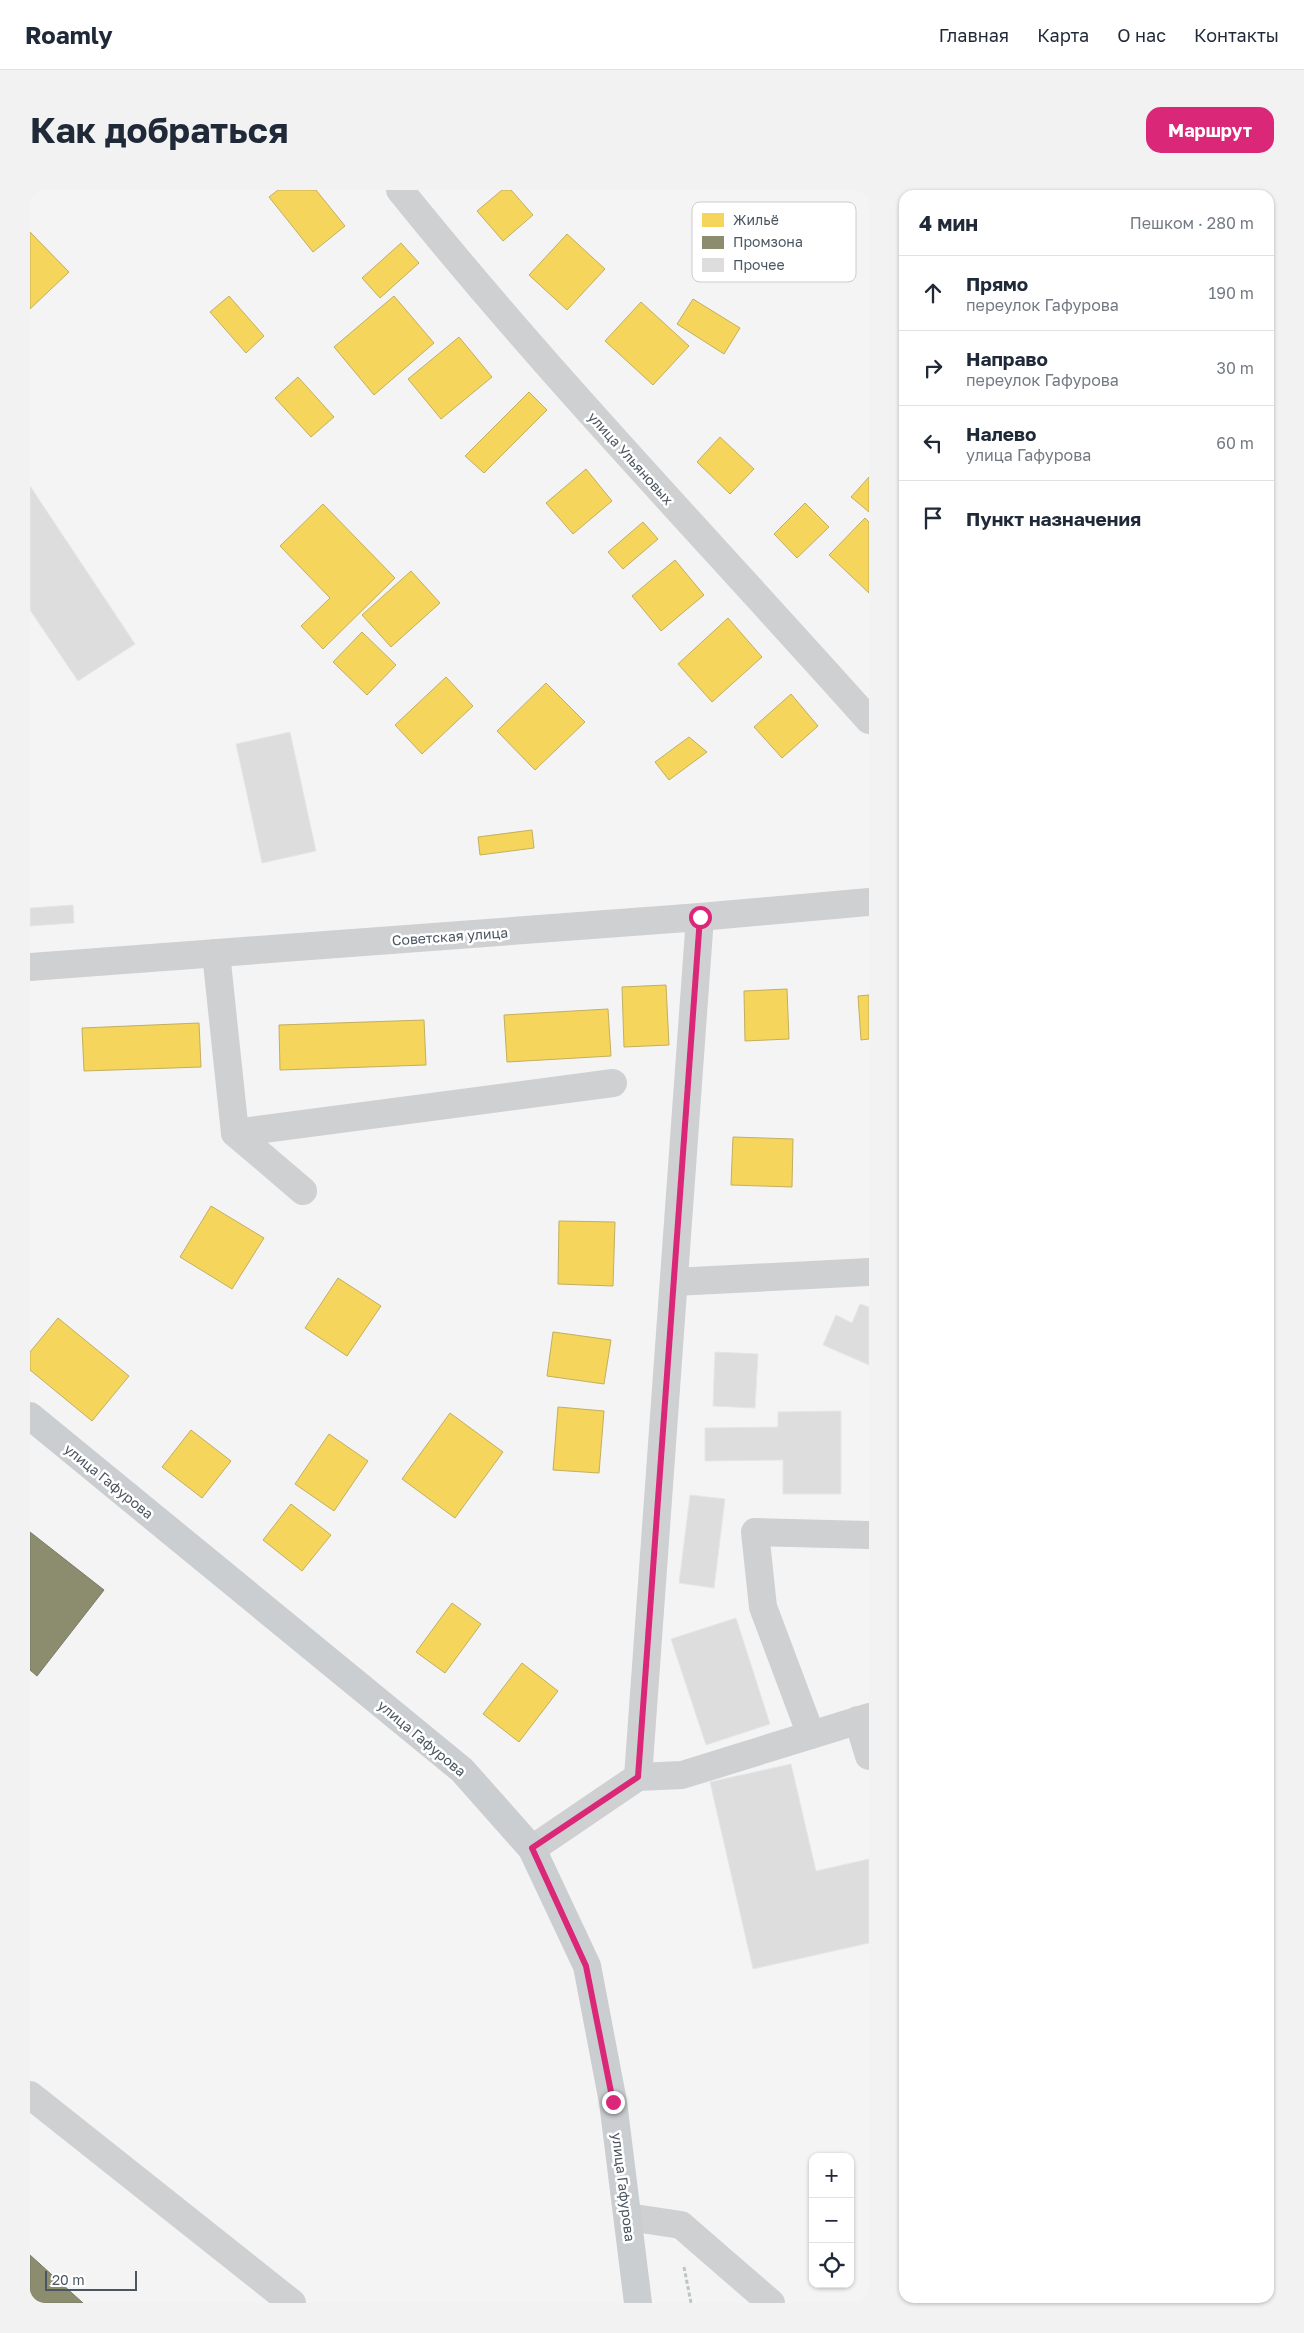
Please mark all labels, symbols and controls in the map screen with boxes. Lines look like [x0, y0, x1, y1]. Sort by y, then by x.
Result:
text: Roamly [25, 20, 113, 49]
text: Главная [939, 24, 1009, 46]
text: Карта [1037, 24, 1089, 46]
text: О нас [1117, 24, 1166, 46]
text: Контакты [1194, 24, 1279, 46]
button: Маршрут [1146, 107, 1274, 153]
text: Как добраться [30, 109, 288, 151]
legend [692, 202, 856, 282]
text: 4 мин [919, 210, 978, 236]
text: Жильё [733, 211, 779, 228]
text: Пешком · 280 m [1130, 213, 1254, 233]
text: Промзона [733, 233, 803, 250]
text: Прочее [733, 256, 785, 273]
text: Прямо [966, 272, 1028, 295]
icon: ahead [919, 279, 947, 307]
text: 190 m [1208, 283, 1254, 303]
text: переулок Гафурова [966, 295, 1119, 315]
text: Направо [966, 347, 1048, 370]
icon: right [919, 354, 947, 382]
text: 30 m [1217, 358, 1254, 378]
text: переулок Гафурова [966, 370, 1119, 390]
street label: улица Ульяновых [585, 408, 677, 508]
text: Налево [966, 422, 1036, 445]
icon: left [919, 429, 947, 457]
text: 60 m [1216, 433, 1254, 453]
text: улица Гафурова [966, 445, 1091, 465]
icon: arrive [919, 504, 947, 532]
text: Пункт назначения [966, 507, 1141, 530]
route start [689, 906, 712, 929]
street label: Советская улица [391, 923, 509, 949]
street label: улица Гафурова [61, 1440, 157, 1522]
street label: улица Гафурова [375, 1696, 469, 1780]
route end [602, 2091, 625, 2114]
street label: улица Гафурова [609, 2132, 639, 2242]
map controls [809, 2153, 854, 2288]
button: + [809, 2153, 854, 2198]
button: − [809, 2198, 854, 2243]
button: locate [809, 2243, 854, 2288]
scale bar [45, 2268, 138, 2291]
text: 20 m [52, 2271, 85, 2288]

